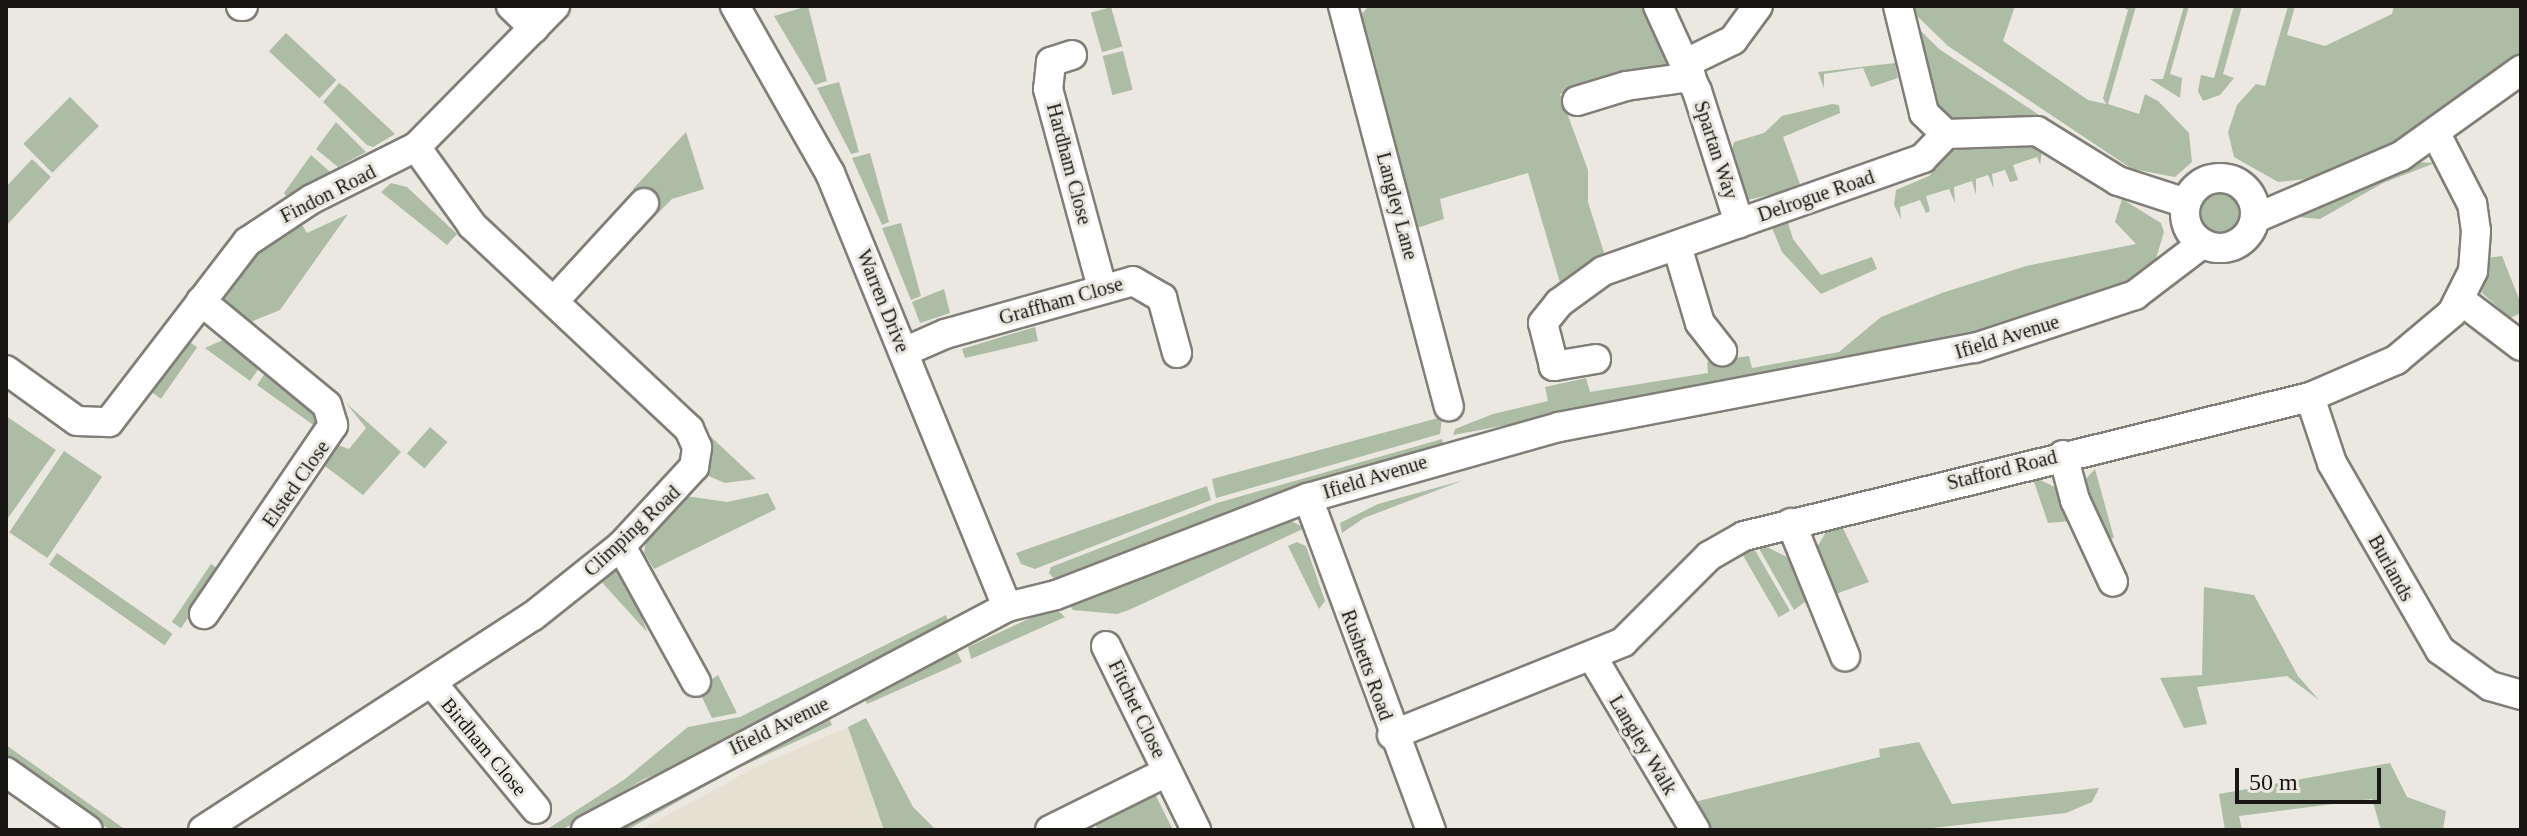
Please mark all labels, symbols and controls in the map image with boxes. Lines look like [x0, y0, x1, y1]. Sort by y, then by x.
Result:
street label: Spartan Way [1689, 98, 1743, 202]
street label: Hardham Close [1041, 101, 1097, 227]
street label: Langley Lane [1371, 150, 1423, 262]
street label: Findon Road [276, 160, 380, 228]
street label: Delrogue Road [1755, 165, 1877, 227]
street label: Warren Drive [851, 246, 915, 356]
street label: Graffham Close [996, 272, 1126, 330]
street label: Ifield Avenue [1951, 310, 2063, 364]
street label: Elsted Close [257, 436, 335, 532]
street label: Stafford Road [1945, 445, 2059, 495]
street label: Ifield Avenue [1319, 450, 1431, 504]
street label: Climping Road [579, 480, 685, 582]
street label: Burlands [2363, 531, 2419, 605]
street label: Rushetts Road [1336, 606, 1398, 724]
street label: Fitchet Close [1103, 656, 1171, 762]
street label: Ifield Avenue [725, 691, 833, 761]
street label: Langley Walk [1604, 691, 1682, 799]
street label: Birdham Close [436, 693, 532, 801]
scale bar [2239, 752, 2385, 802]
text: 50 m [2249, 769, 2298, 795]

